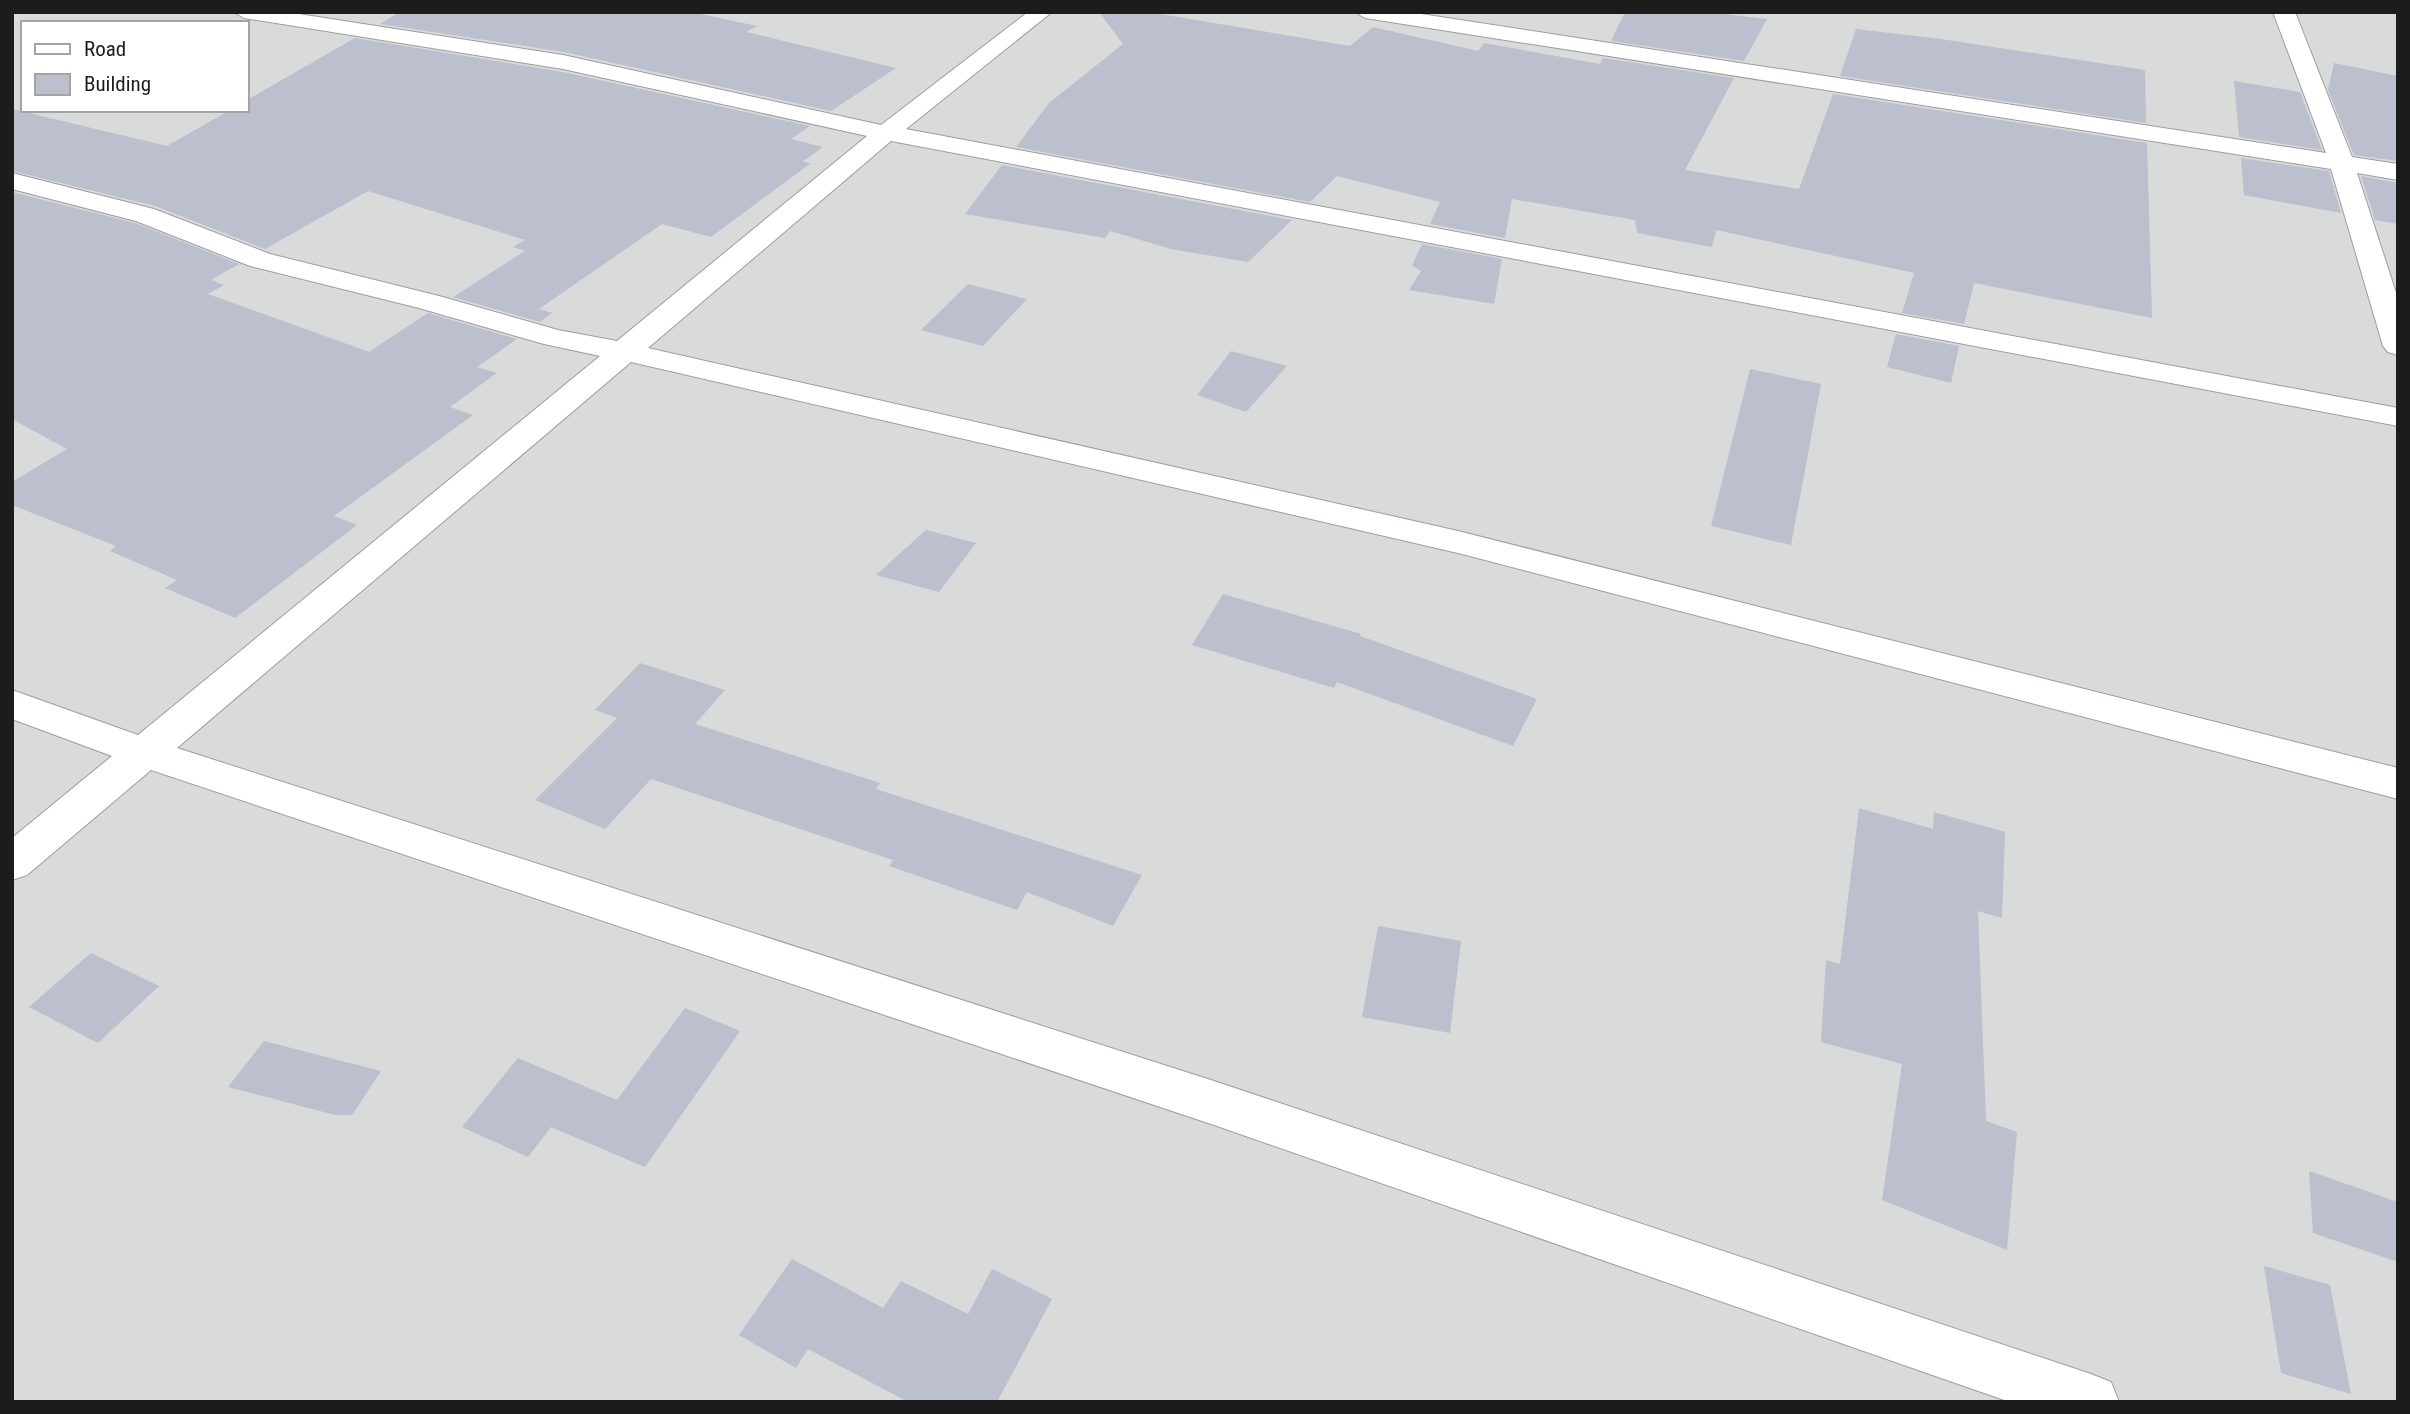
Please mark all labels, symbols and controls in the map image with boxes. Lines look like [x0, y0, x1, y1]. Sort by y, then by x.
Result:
legend [21, 21, 248, 112]
text: Road [84, 37, 126, 61]
text: Building [84, 72, 151, 96]

